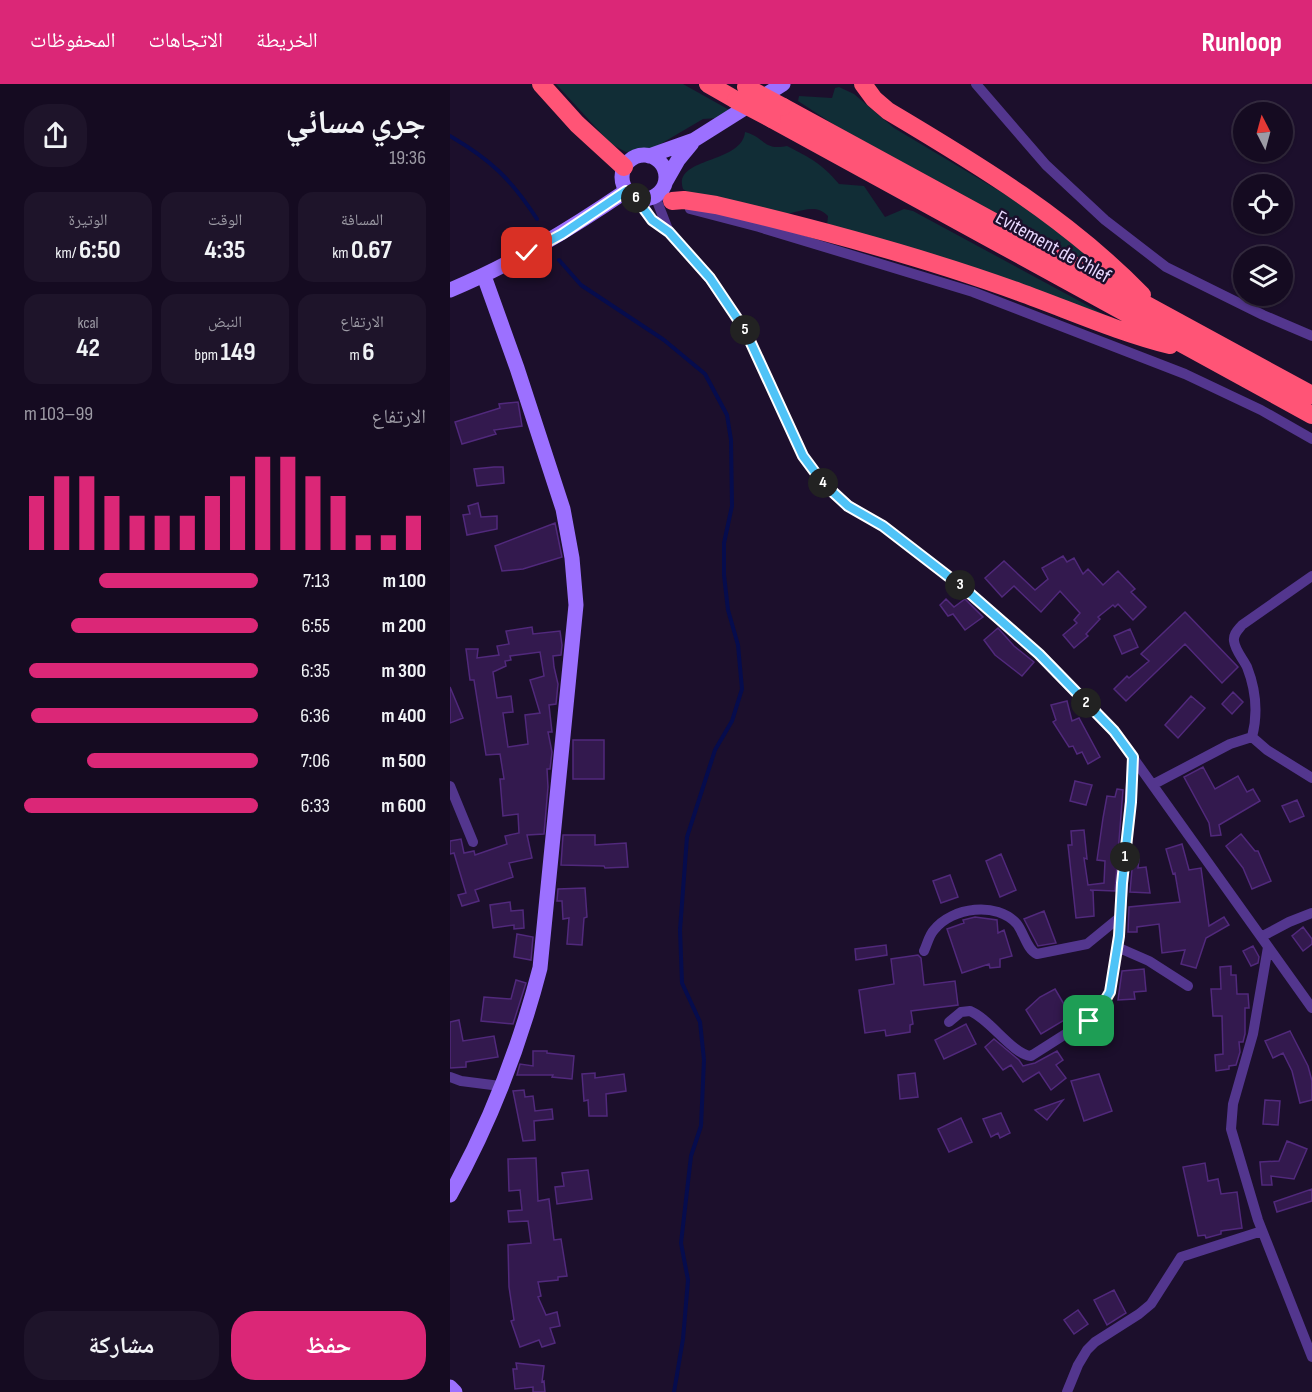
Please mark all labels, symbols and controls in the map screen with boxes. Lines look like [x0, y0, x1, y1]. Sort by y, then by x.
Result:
text: Runloop [1201, 26, 1282, 59]
text: المحفوظات [30, 28, 115, 53]
text: الاتجاهات [148, 28, 223, 53]
text: الخريطة [256, 28, 318, 53]
north arrow [1233, 102, 1293, 162]
map controls [1233, 102, 1293, 306]
text: جري مسائي [285, 103, 426, 143]
button: share [24, 104, 87, 167]
text: 19:36 [389, 146, 426, 170]
button: locate [1233, 174, 1293, 234]
pin: 6 [621, 183, 651, 213]
text: 6 [632, 188, 640, 207]
street label: Evitement de Chlef [991, 205, 1115, 289]
text: الوتيرة [69, 211, 107, 230]
text: الوقت [208, 211, 242, 230]
text: المسافة [341, 211, 383, 230]
pin [501, 227, 552, 278]
text: 6:50 [79, 235, 121, 266]
text: 4:35 [205, 235, 245, 266]
text: 0.67 [351, 235, 392, 266]
icon: check [510, 236, 543, 269]
text: /km [55, 244, 79, 263]
text: km [332, 244, 351, 263]
button: layers [1233, 246, 1293, 306]
text: النبض [208, 313, 242, 332]
text: الارتفاع [340, 313, 384, 332]
text: kcal [77, 314, 99, 333]
pin: 5 [730, 315, 760, 345]
text: 5 [741, 320, 749, 339]
text: 42 [76, 333, 100, 364]
text: 149 [221, 337, 255, 368]
text: 6 [362, 337, 375, 368]
text: bpm [195, 346, 221, 365]
text: m [349, 346, 362, 365]
text: 99–103 m [24, 402, 93, 426]
text: الارتفاع [371, 405, 426, 429]
pin: 4 [808, 468, 838, 498]
text: 4 [819, 473, 827, 492]
text: 7:13 [303, 569, 330, 593]
text: 100 m [383, 569, 426, 593]
pin: 3 [945, 570, 975, 600]
text: 3 [956, 575, 964, 594]
text: 6:55 [301, 614, 330, 638]
text: 200 m [382, 614, 426, 638]
text: 6:35 [301, 659, 330, 683]
text: 300 m [382, 659, 426, 683]
pin: 2 [1071, 688, 1101, 718]
text: 2 [1082, 693, 1090, 712]
text: 6:36 [300, 704, 330, 728]
text: 400 m [381, 704, 426, 728]
text: 7:06 [301, 749, 330, 773]
text: 500 m [382, 749, 426, 773]
text: 6:33 [301, 794, 330, 818]
text: 600 m [381, 794, 426, 818]
pin: 1 [1110, 842, 1140, 872]
text: 1 [1122, 847, 1128, 866]
pin [1063, 995, 1114, 1046]
icon: arrive [1072, 1004, 1105, 1037]
button: مشاركة [24, 1311, 219, 1380]
button: حفظ [231, 1311, 426, 1380]

